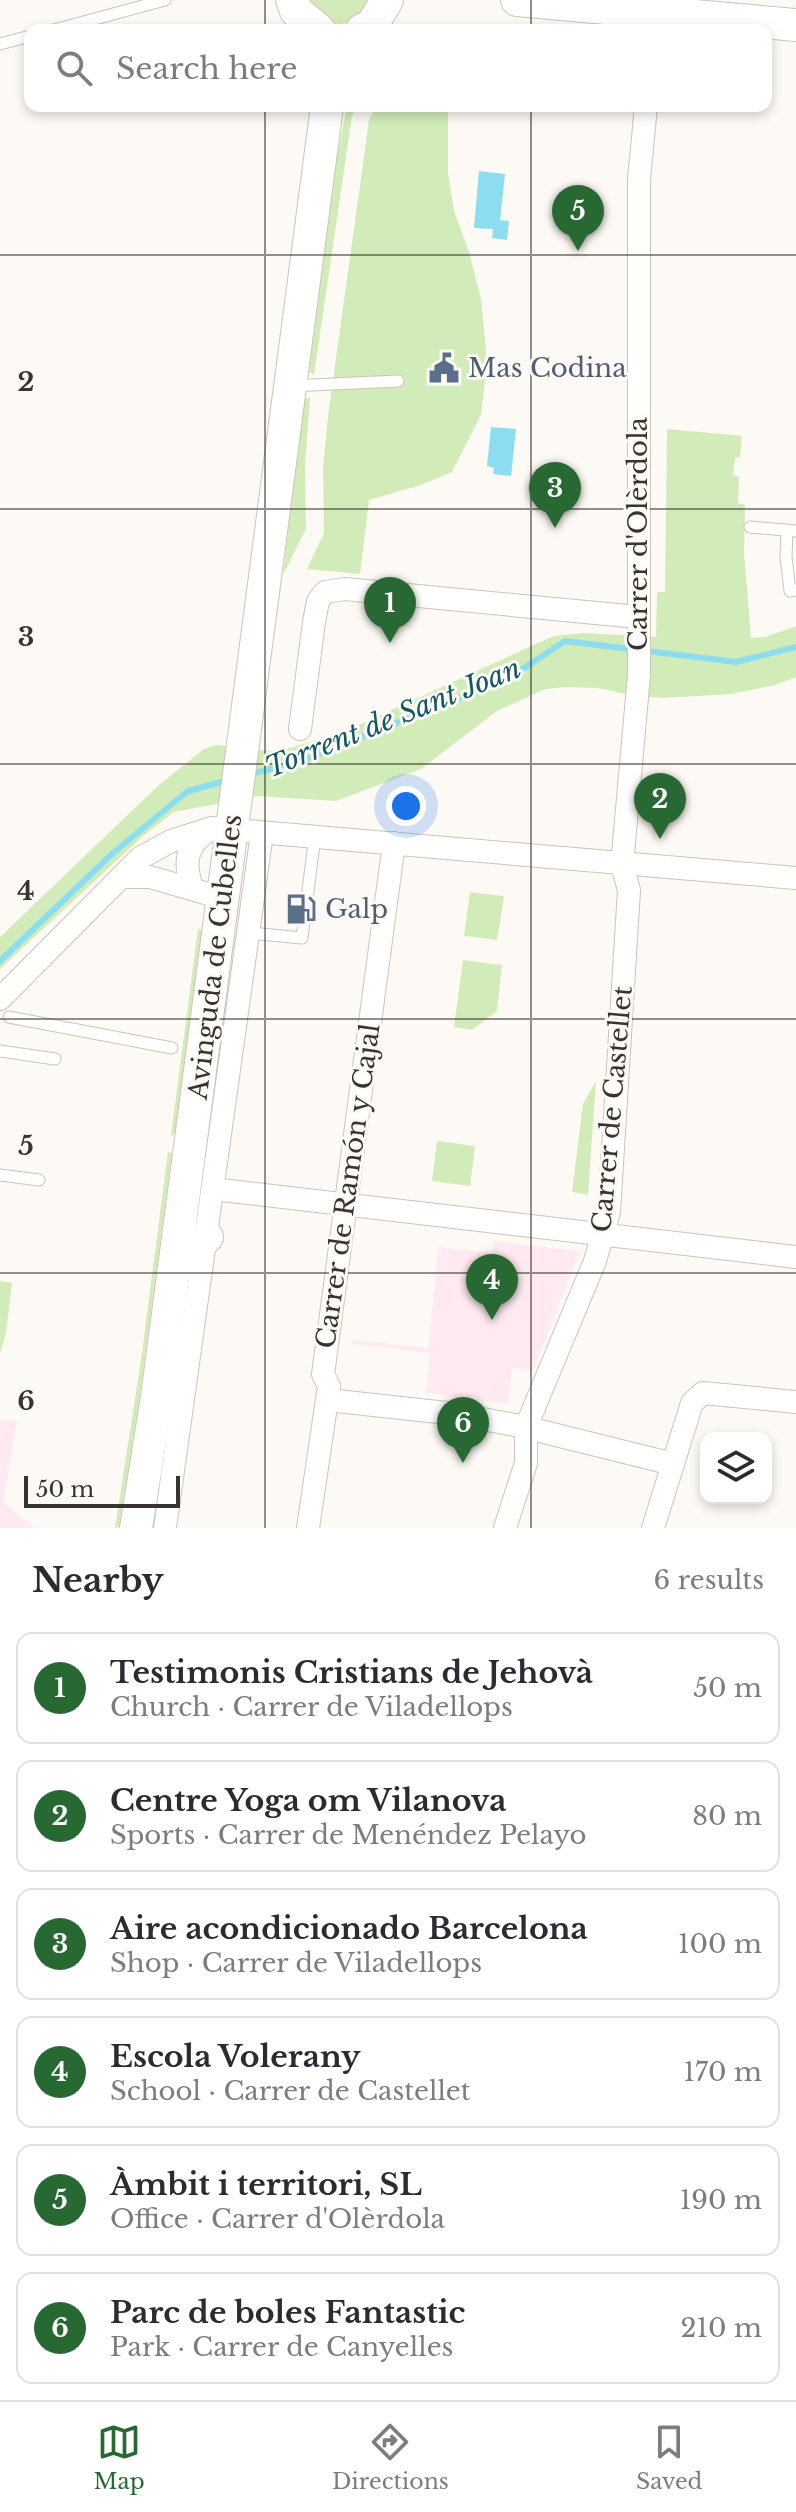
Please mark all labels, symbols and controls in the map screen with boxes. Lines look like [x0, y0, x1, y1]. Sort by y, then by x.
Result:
search box [24, 24, 772, 112]
icon: search [52, 46, 96, 90]
text: Search here [116, 50, 297, 87]
pin: 5 [552, 185, 604, 251]
public building icon: Mas Codina [427, 351, 461, 385]
place label: Mas Codina [468, 352, 627, 384]
text: 2 [18, 366, 34, 398]
street label: Carrer d'Olèrdola [622, 416, 654, 651]
pin: 3 [529, 462, 581, 528]
pin: 1 [364, 577, 416, 643]
text: 3 [18, 621, 34, 653]
water label: Torrent de Sant Joan [260, 651, 526, 785]
pin: 2 [634, 773, 686, 839]
your location [386, 786, 426, 826]
street label: Avinguda de Cubelles [182, 813, 248, 1102]
text: 4 [17, 875, 35, 907]
fuel station icon: Galp [284, 892, 318, 926]
place label: Galp [325, 893, 388, 925]
street label: Carrer de Castellet [585, 984, 639, 1234]
street label: Carrer de Ramón y Cajal [309, 1022, 387, 1350]
text: 5 [18, 1130, 34, 1162]
pin: 4 [466, 1254, 518, 1320]
text: 6 [17, 1385, 35, 1417]
pin: 6 [437, 1397, 489, 1463]
map controls [700, 1432, 772, 1504]
button: layers [700, 1432, 772, 1504]
scale bar [24, 1472, 180, 1508]
text: 50 m [36, 1476, 94, 1503]
text: Nearby [32, 1559, 164, 1601]
text: 6 results [653, 1564, 764, 1596]
text: Testimonis Cristians de Jehovà [110, 1654, 593, 1691]
text: 1 [54, 1672, 66, 1704]
text: 50 m [693, 1672, 762, 1704]
text: Church · Carrer de Viladellops [110, 1691, 513, 1723]
text: Centre Yoga om Vilanova [110, 1782, 506, 1819]
text: 2 [52, 1800, 68, 1832]
text: 80 m [692, 1800, 762, 1832]
text: Sports · Carrer de Menéndez Pelayo [110, 1819, 587, 1851]
text: Aire acondicionado Barcelona [110, 1910, 588, 1947]
text: 3 [52, 1928, 68, 1960]
text: 100 m [678, 1928, 762, 1960]
text: Shop · Carrer de Viladellops [110, 1947, 482, 1979]
text: Escola Volerany [110, 2038, 360, 2075]
text: 4 [51, 2056, 69, 2088]
text: 170 m [683, 2056, 762, 2088]
text: School · Carrer de Castellet [110, 2075, 471, 2107]
text: Àmbit i territori, SL [110, 2166, 422, 2203]
text: 5 [52, 2184, 68, 2216]
text: 190 m [680, 2184, 762, 2216]
text: Office · Carrer d'Olèrdola [110, 2203, 445, 2235]
text: Parc de boles Fantastic [110, 2294, 465, 2331]
text: 6 [51, 2312, 69, 2344]
text: 210 m [680, 2312, 762, 2344]
text: Park · Carrer de Canyelles [110, 2331, 453, 2363]
tab: Map [94, 2420, 145, 2495]
tab: Directions [332, 2420, 449, 2495]
tab: Saved [636, 2420, 702, 2495]

